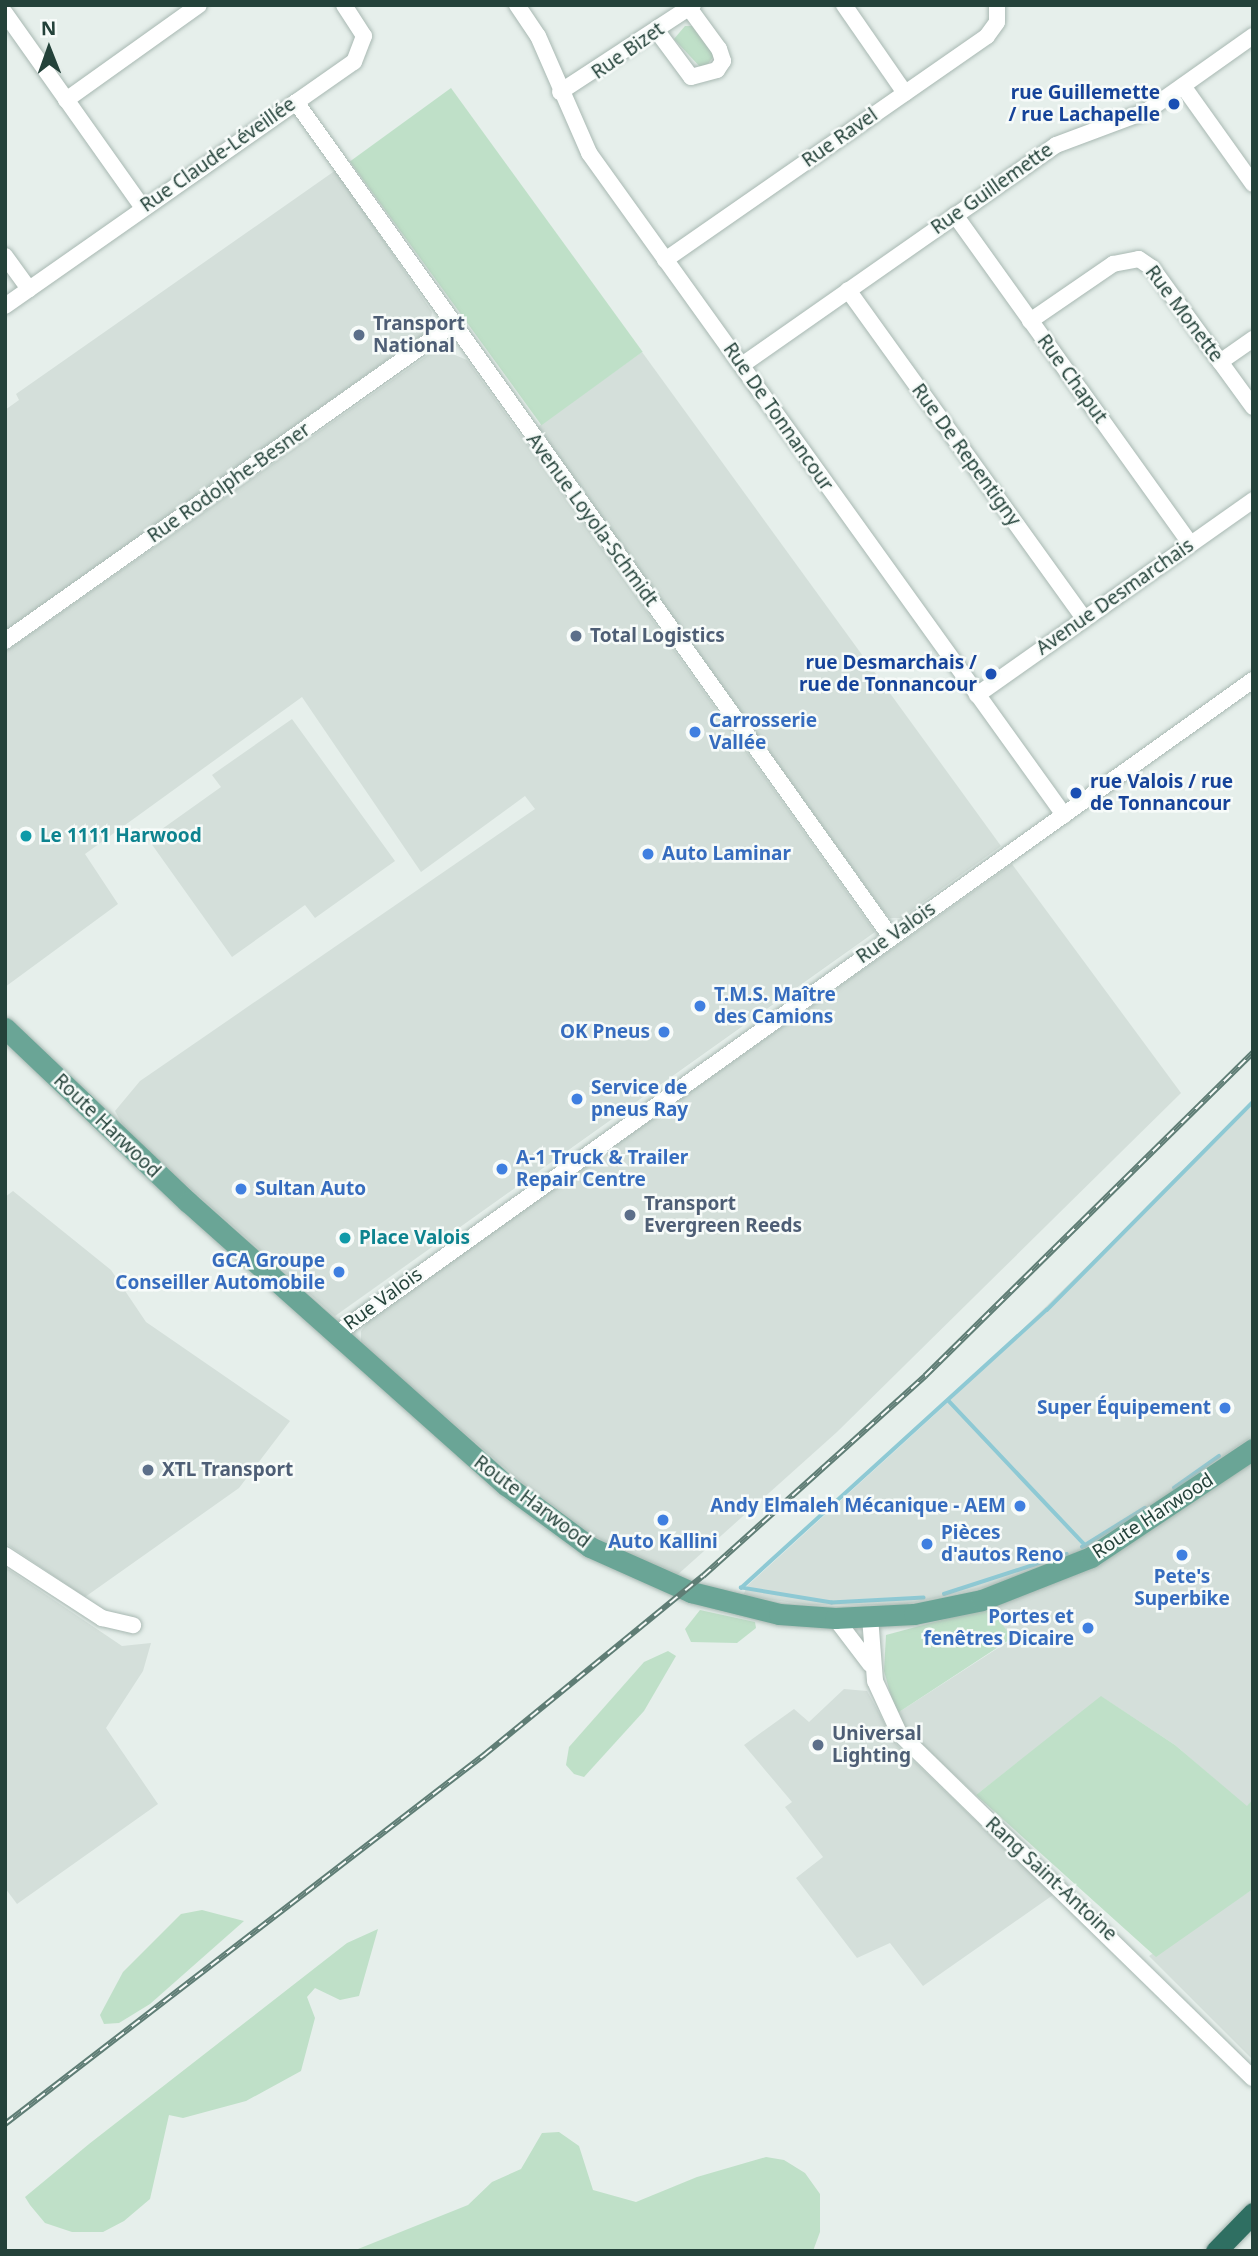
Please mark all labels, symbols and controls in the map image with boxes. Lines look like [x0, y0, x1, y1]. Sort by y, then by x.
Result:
north arrow [14, 14, 84, 84]
text: N [41, 15, 57, 41]
street label: Rue Bizet [587, 18, 669, 84]
place label: rue Guillemette / rue Lachapelle [1008, 82, 1160, 126]
street label: Rue Claude-Léveillée [136, 93, 300, 217]
marker: rue Guillemette / rue Lachapelle [1166, 96, 1182, 112]
street label: Rue Ravel [798, 104, 882, 172]
street label: Rue Guillemette [927, 139, 1057, 239]
street label: Rue Monette [1140, 261, 1228, 367]
place label: Transport National [373, 313, 465, 357]
marker: Transport National [351, 327, 367, 343]
street label: Rue Chaput [1032, 330, 1112, 428]
street label: Rue De Tonnancour [718, 339, 838, 495]
street label: Rue De Repentigny [907, 379, 1025, 531]
street label: Rue Rodolphe-Besner [143, 418, 315, 548]
street label: Avenue Loyola-Schmidt [522, 429, 662, 611]
street label: Avenue Desmarchais [1032, 534, 1198, 660]
place label: Total Logistics [590, 625, 725, 647]
marker: Total Logistics [568, 628, 584, 644]
place label: rue Desmarchais / rue de Tonnancour [799, 652, 977, 696]
marker: rue Desmarchais / rue de Tonnancour [983, 666, 999, 682]
place label: Carrosserie Vallée [709, 710, 817, 754]
marker: Carrosserie Vallée [687, 724, 703, 740]
place label: rue Valois / rue de Tonnancour [1090, 771, 1233, 815]
marker: rue Valois / rue de Tonnancour [1068, 785, 1084, 801]
place label: Le 1111 Harwood [40, 825, 202, 847]
marker: Le 1111 Harwood [18, 828, 34, 844]
place label: Auto Laminar [662, 843, 791, 865]
marker: Auto Laminar [640, 846, 656, 862]
street label: Rue Valois [852, 897, 940, 969]
place label: T.M.S. Maître des Camions [714, 984, 836, 1028]
marker: T.M.S. Maître des Camions [692, 998, 708, 1014]
place label: OK Pneus [560, 1021, 650, 1043]
marker: OK Pneus [656, 1024, 672, 1040]
street label: Route Harwood [49, 1069, 165, 1183]
place label: Service de pneus Ray [591, 1077, 688, 1121]
marker: Service de pneus Ray [569, 1091, 585, 1107]
place label: A-1 Truck & Trailer Repair Centre [516, 1147, 688, 1191]
marker: A-1 Truck & Trailer Repair Centre [494, 1161, 510, 1177]
place label: Sultan Auto [255, 1178, 366, 1200]
marker: Sultan Auto [233, 1181, 249, 1197]
place label: Transport Evergreen Reeds [644, 1193, 802, 1237]
marker: Transport Evergreen Reeds [622, 1207, 638, 1223]
place label: Place Valois [359, 1227, 470, 1249]
marker: Place Valois [337, 1230, 353, 1246]
place label: GCA Groupe Conseiller Automobile [115, 1250, 325, 1294]
street label: Rue Valois [339, 1263, 427, 1335]
marker: GCA Groupe Conseiller Automobile [331, 1264, 347, 1280]
place label: Super Équipement [1037, 1397, 1211, 1419]
marker: Super Équipement [1217, 1400, 1233, 1416]
street label: Route Harwood [469, 1451, 595, 1553]
place label: XTL Transport [162, 1459, 293, 1481]
marker: XTL Transport [140, 1462, 156, 1478]
street label: Route Harwood [1088, 1468, 1218, 1564]
place label: Andy Elmaleh Mécanique - AEM [710, 1495, 1006, 1517]
marker: Andy Elmaleh Mécanique - AEM [1012, 1498, 1028, 1514]
marker: Auto Kallini [655, 1512, 671, 1528]
place label: Pièces d'autos Reno [941, 1522, 1064, 1566]
place label: Auto Kallini [608, 1531, 718, 1553]
marker: Pièces d'autos Reno [919, 1536, 935, 1552]
marker: Pete's Superbike [1174, 1547, 1190, 1563]
place label: Pete's Superbike [1134, 1566, 1230, 1610]
place label: Portes et fenêtres Dicaire [924, 1606, 1074, 1650]
marker: Portes et fenêtres Dicaire [1080, 1620, 1096, 1636]
place label: Universal Lighting [832, 1723, 922, 1767]
marker: Universal Lighting [810, 1737, 826, 1753]
street label: Rang Saint-Antoine [981, 1812, 1121, 1946]

